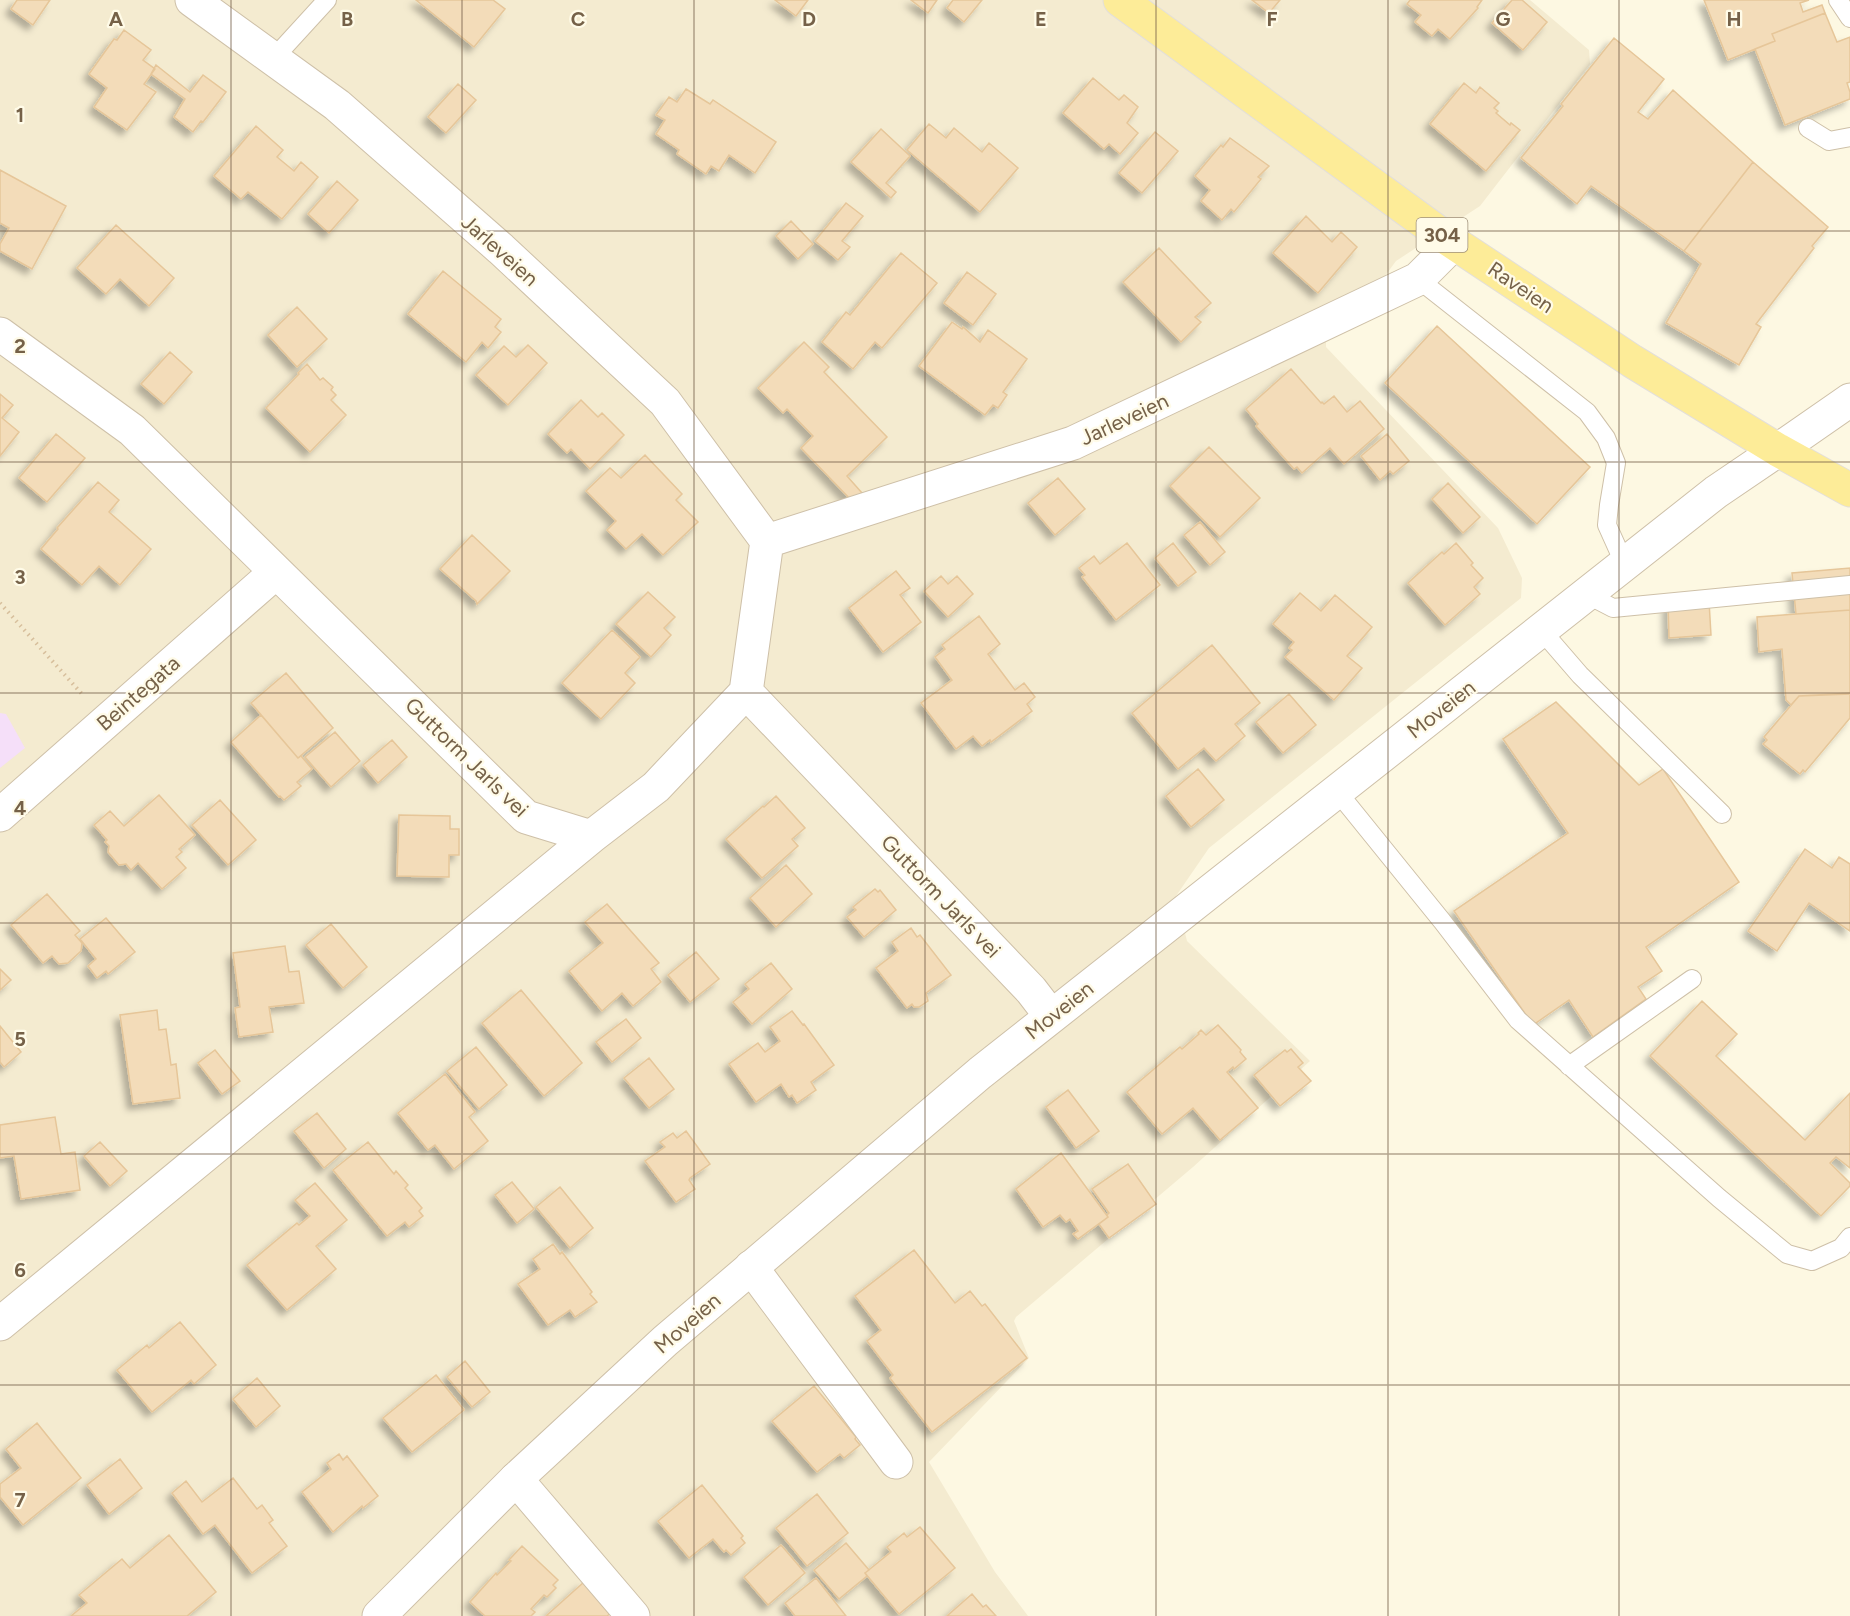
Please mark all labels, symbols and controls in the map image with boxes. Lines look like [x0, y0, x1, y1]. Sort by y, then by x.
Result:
text: A [109, 7, 124, 31]
text: B [341, 7, 353, 31]
text: C [571, 7, 585, 31]
text: D [802, 7, 816, 31]
text: E [1035, 7, 1047, 31]
text: F [1266, 7, 1278, 31]
text: G [1496, 7, 1511, 31]
text: H [1727, 7, 1742, 31]
text: 1 [16, 103, 24, 127]
street label: Jarleveien [456, 209, 544, 291]
road number: 304 [1416, 218, 1468, 252]
street label: Raveien [1483, 256, 1559, 318]
text: 2 [14, 334, 26, 358]
street label: Jarleveien [1076, 388, 1172, 450]
text: 3 [14, 565, 26, 589]
street label: Beintegata [91, 650, 185, 736]
street label: Moveien [1402, 675, 1480, 743]
street label: Guttorm Jarls vei [400, 692, 534, 822]
text: 4 [14, 796, 27, 820]
street label: Guttorm Jarls vei [876, 829, 1006, 963]
street label: Moveien [1020, 976, 1098, 1044]
text: 5 [14, 1027, 26, 1051]
text: 6 [14, 1258, 26, 1282]
street label: Moveien [649, 1287, 725, 1359]
text: 7 [14, 1488, 26, 1512]

